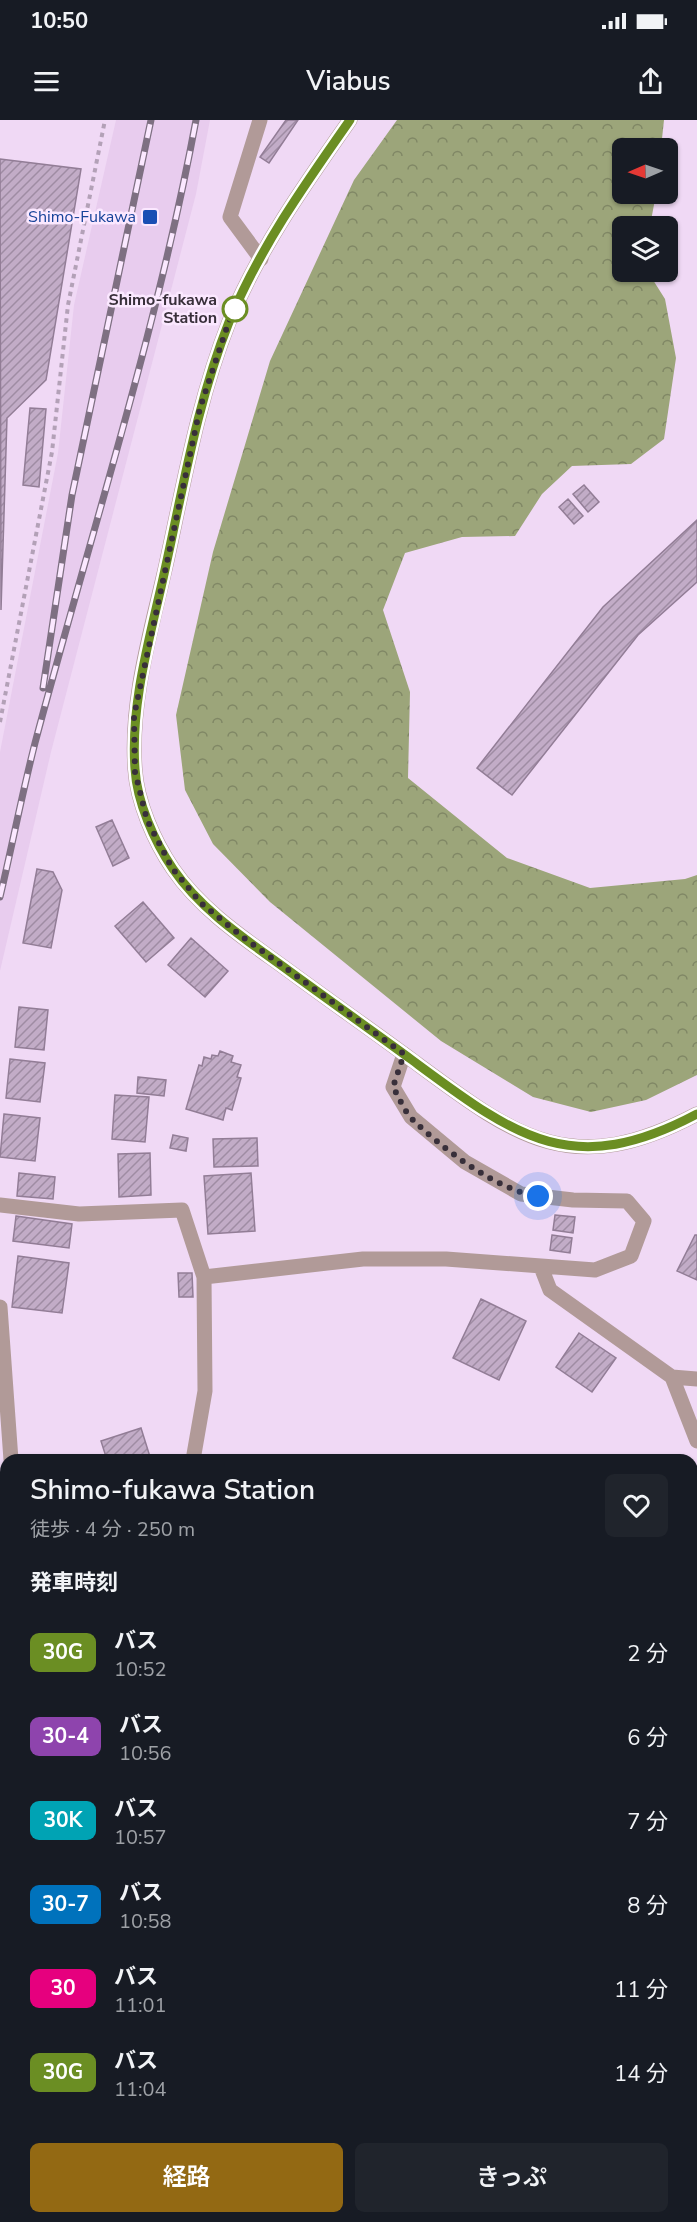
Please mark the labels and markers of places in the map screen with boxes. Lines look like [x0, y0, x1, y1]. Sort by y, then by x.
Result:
place label: Shimo-Fukawa [28, 206, 136, 228]
marker: Shimo-Fukawa [141, 208, 159, 226]
place label: Shimo-fukawa Station [109, 289, 217, 329]
marker: Shimo-fukawa Station [222, 296, 248, 322]

